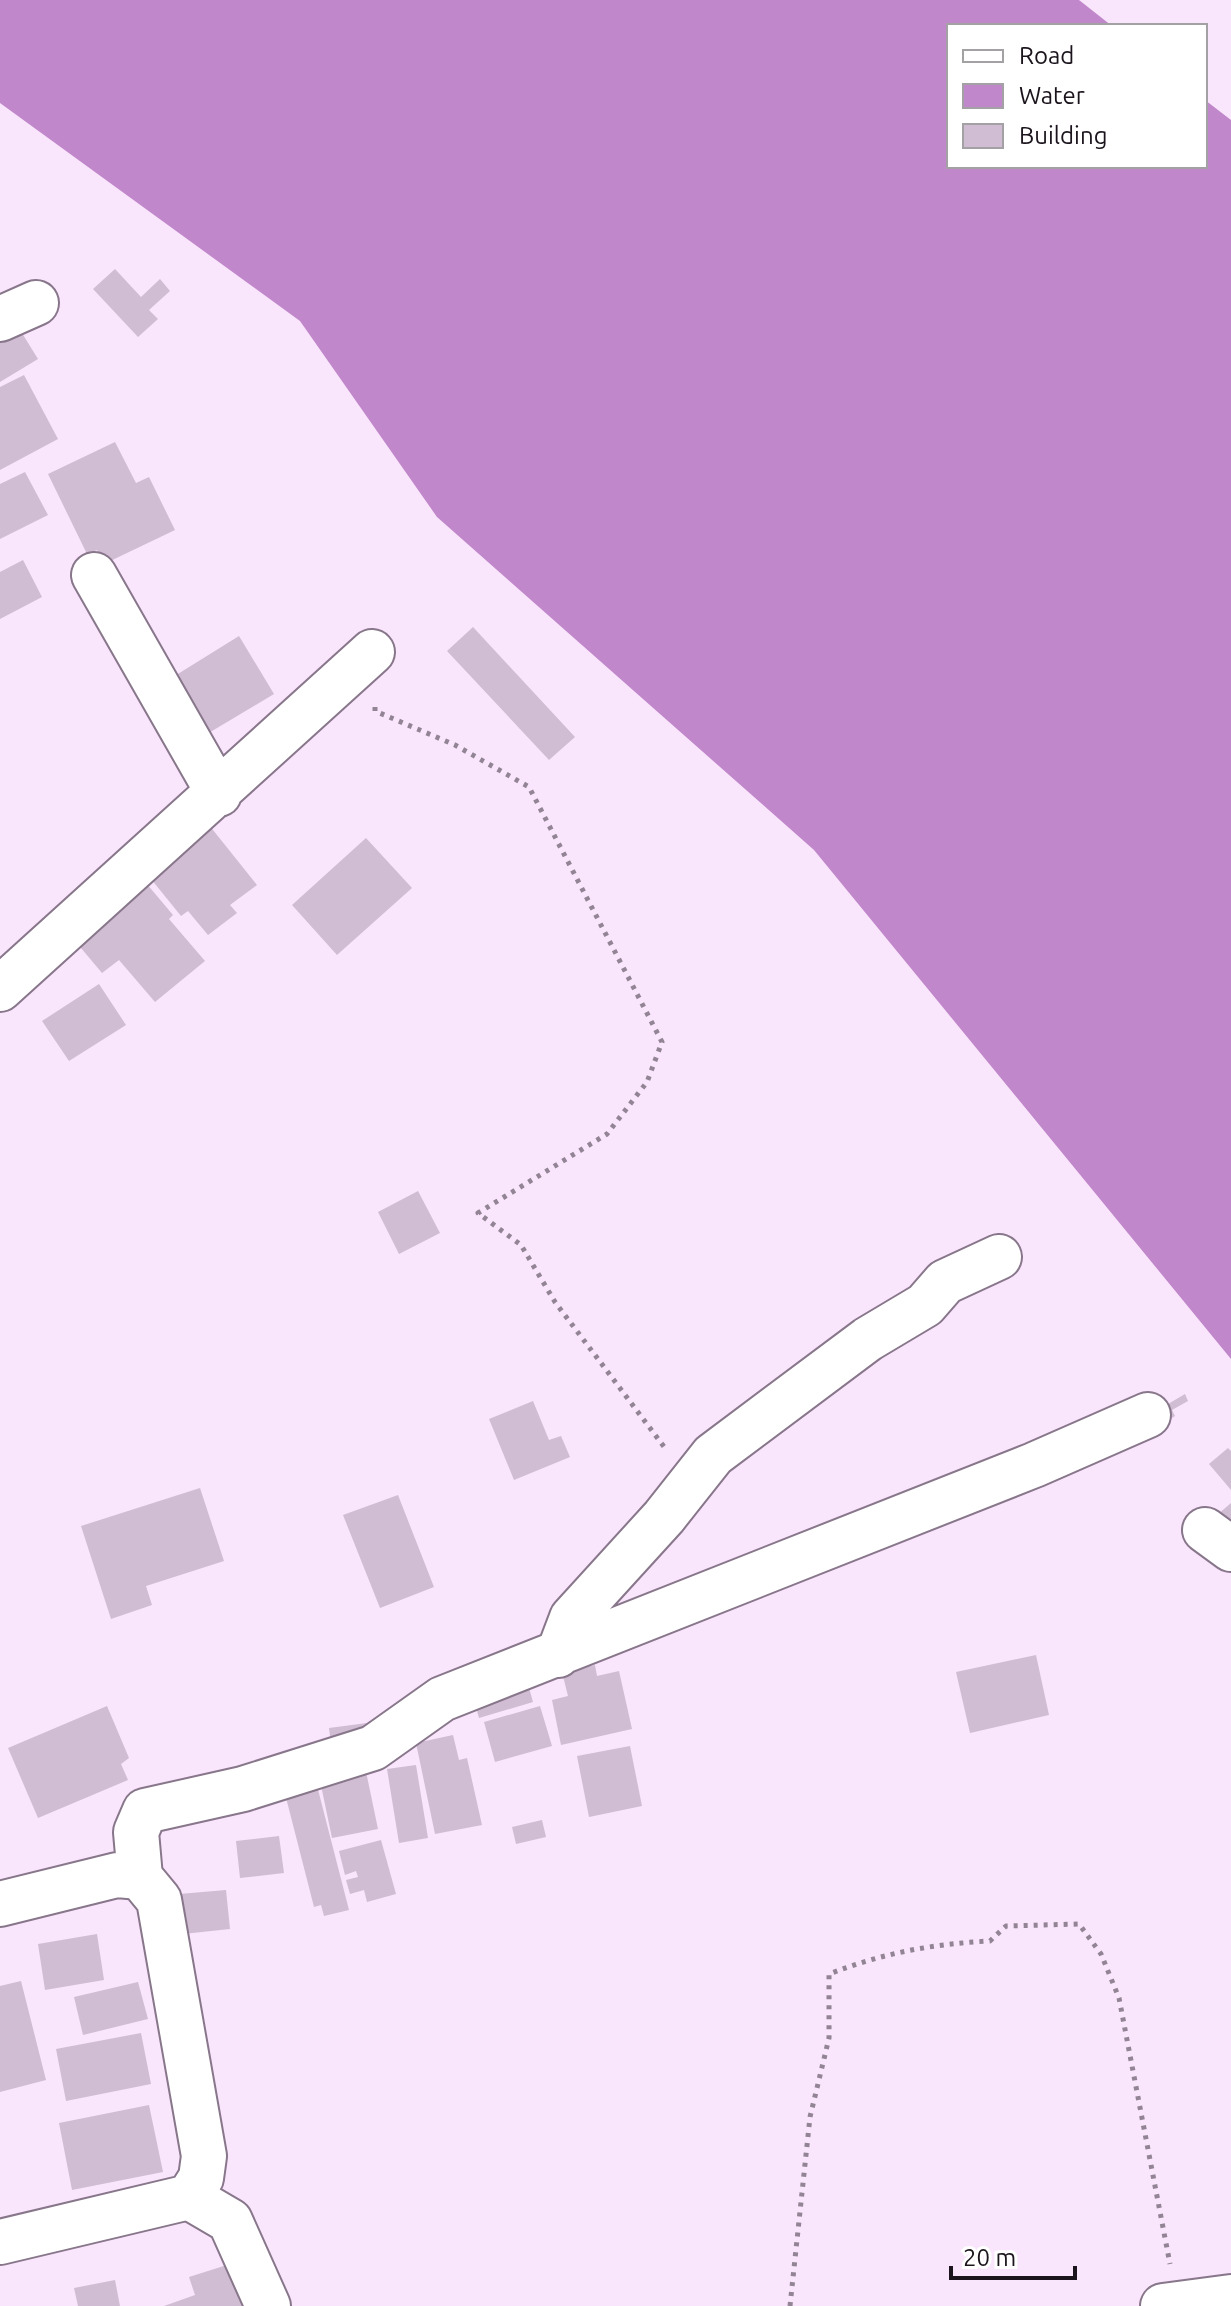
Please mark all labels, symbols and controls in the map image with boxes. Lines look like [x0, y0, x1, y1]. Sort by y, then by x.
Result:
legend [947, 24, 1207, 168]
text: Road [1019, 42, 1074, 69]
text: Water [1019, 82, 1085, 109]
text: Building [1019, 122, 1107, 149]
scale bar [951, 2230, 1075, 2280]
text: 20 m [963, 2244, 1016, 2271]

